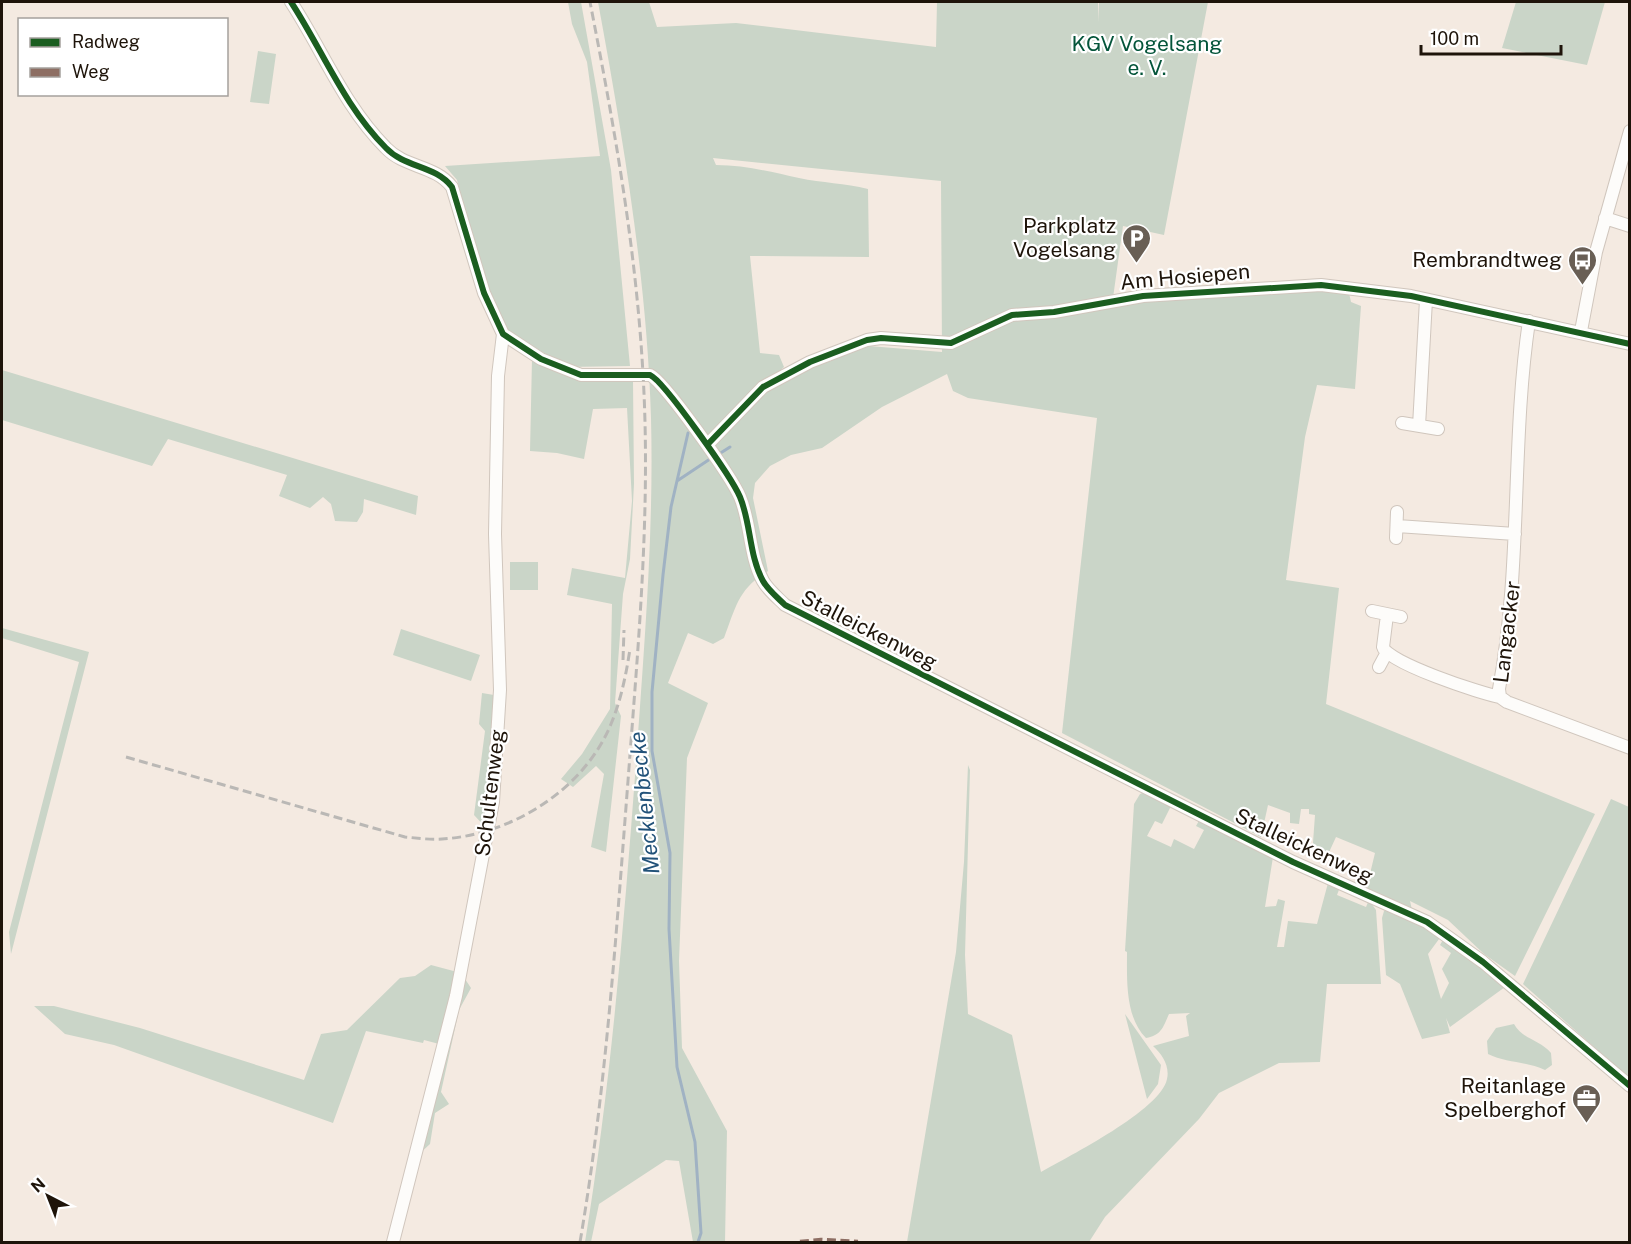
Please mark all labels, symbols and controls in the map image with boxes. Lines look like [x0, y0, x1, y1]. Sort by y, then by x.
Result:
legend [18, 18, 228, 96]
scale bar [1421, 18, 1560, 56]
text: 100 m [1430, 28, 1479, 49]
text: Radweg [72, 31, 140, 52]
park label: KGV Vogelsang e. V. [1072, 31, 1222, 80]
text: Weg [72, 61, 110, 82]
place label: Parkplatz Vogelsang [1013, 213, 1116, 262]
parking icon: Parkplatz Vogelsang [1121, 222, 1153, 264]
bus stop icon: Rembrandtweg [1567, 244, 1599, 286]
place label: Rembrandtweg [1412, 247, 1562, 272]
street label: Am Hosiepen [1119, 258, 1251, 295]
street label: Langacker [1488, 580, 1525, 684]
street label: Stalleickenweg [797, 584, 942, 675]
street label: Schultenweg [469, 728, 510, 858]
water label: Mecklenbecke [624, 730, 664, 876]
street label: Stalleickenweg [1231, 803, 1377, 888]
place label: Reitanlage Spelberghof [1444, 1073, 1566, 1122]
office icon: Reitanlage Spelberghof [1571, 1082, 1603, 1124]
north arrow [18, 1166, 78, 1226]
text: N [27, 1174, 49, 1196]

